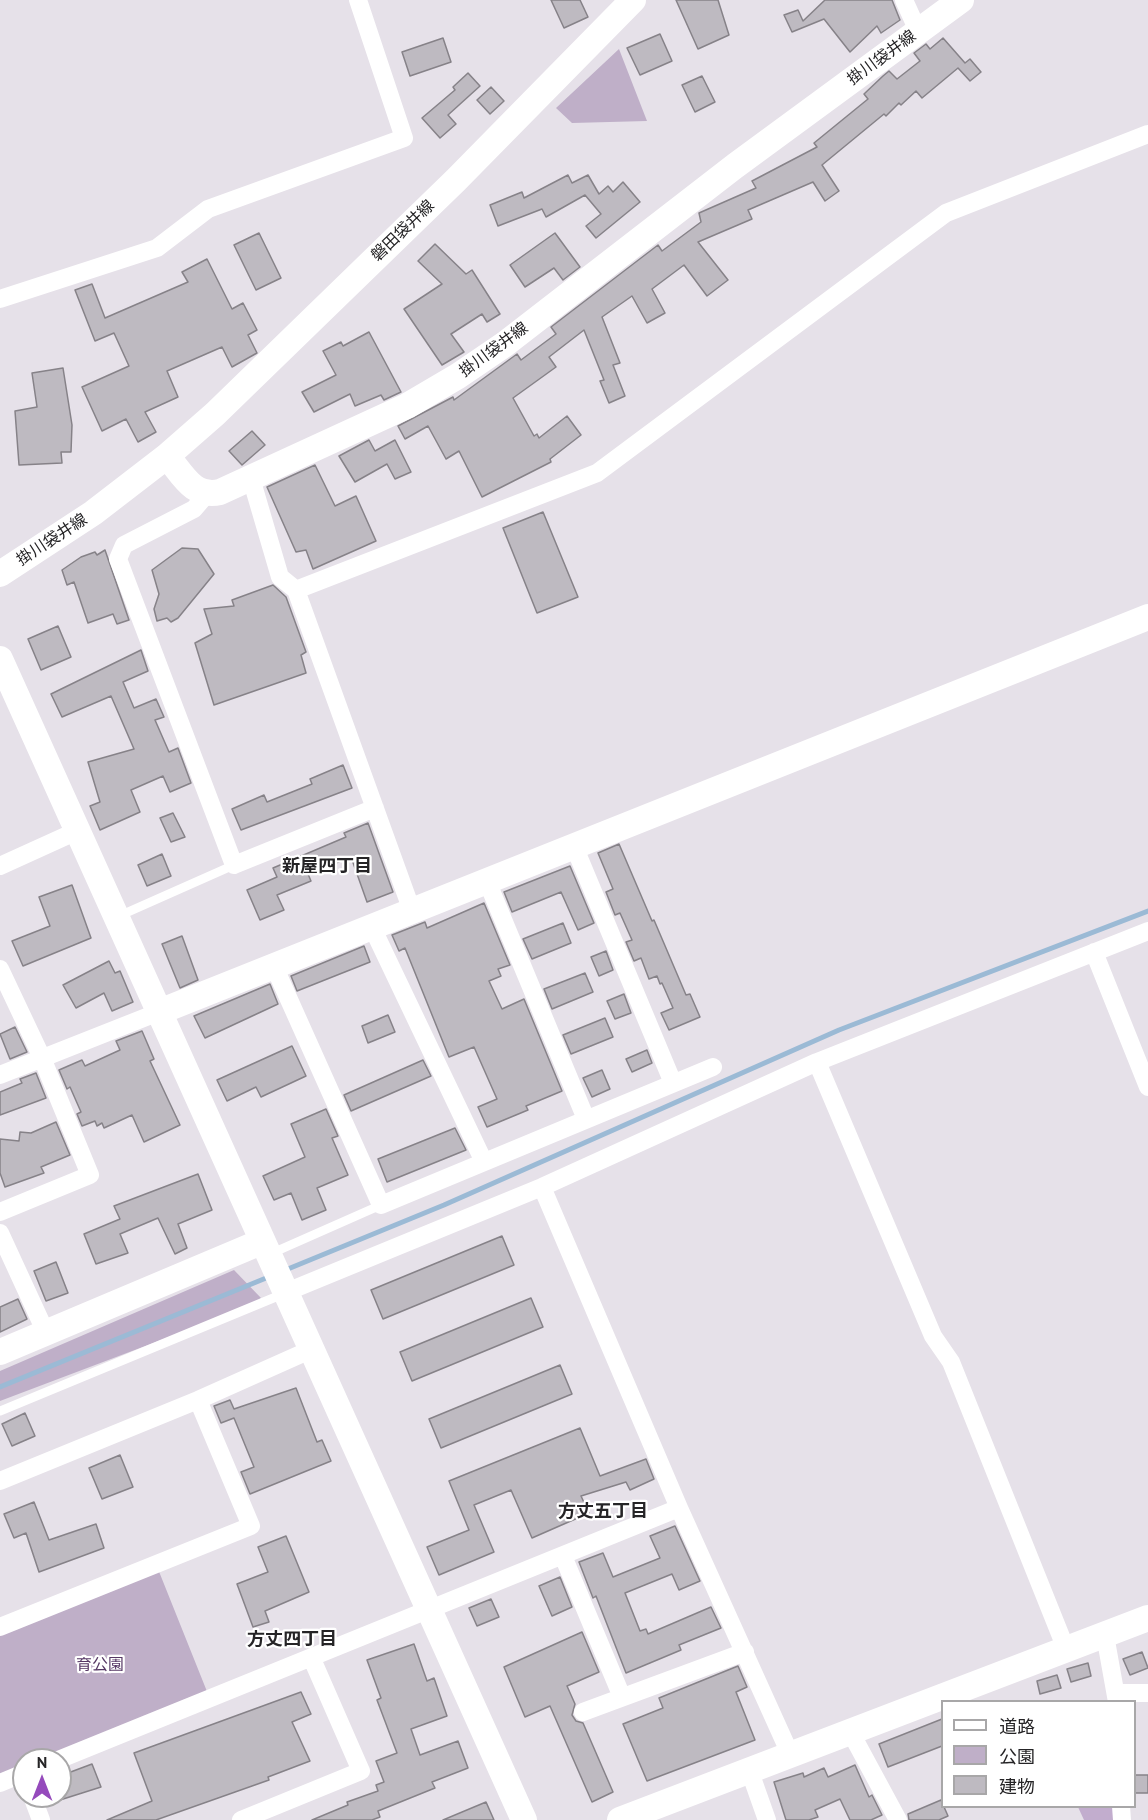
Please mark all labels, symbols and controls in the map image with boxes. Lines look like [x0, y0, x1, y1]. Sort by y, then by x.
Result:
street label: 掛川袋井線 [844, 27, 920, 89]
street label: 磐田袋井線 [368, 196, 438, 266]
street label: 掛川袋井線 [456, 319, 532, 381]
street label: 掛川袋井線 [13, 510, 91, 570]
district label: 新屋四丁目 [282, 856, 372, 878]
district label: 方丈五丁目 [558, 1501, 648, 1523]
district label: 方丈四丁目 [247, 1629, 337, 1651]
park label: 育公園 [76, 1655, 124, 1675]
legend [941, 1700, 1136, 1808]
text: 道路 [999, 1715, 1035, 1738]
text: 公園 [999, 1745, 1035, 1768]
north arrow [12, 1748, 72, 1808]
text: N [37, 1752, 47, 1772]
text: 建物 [999, 1775, 1035, 1798]

